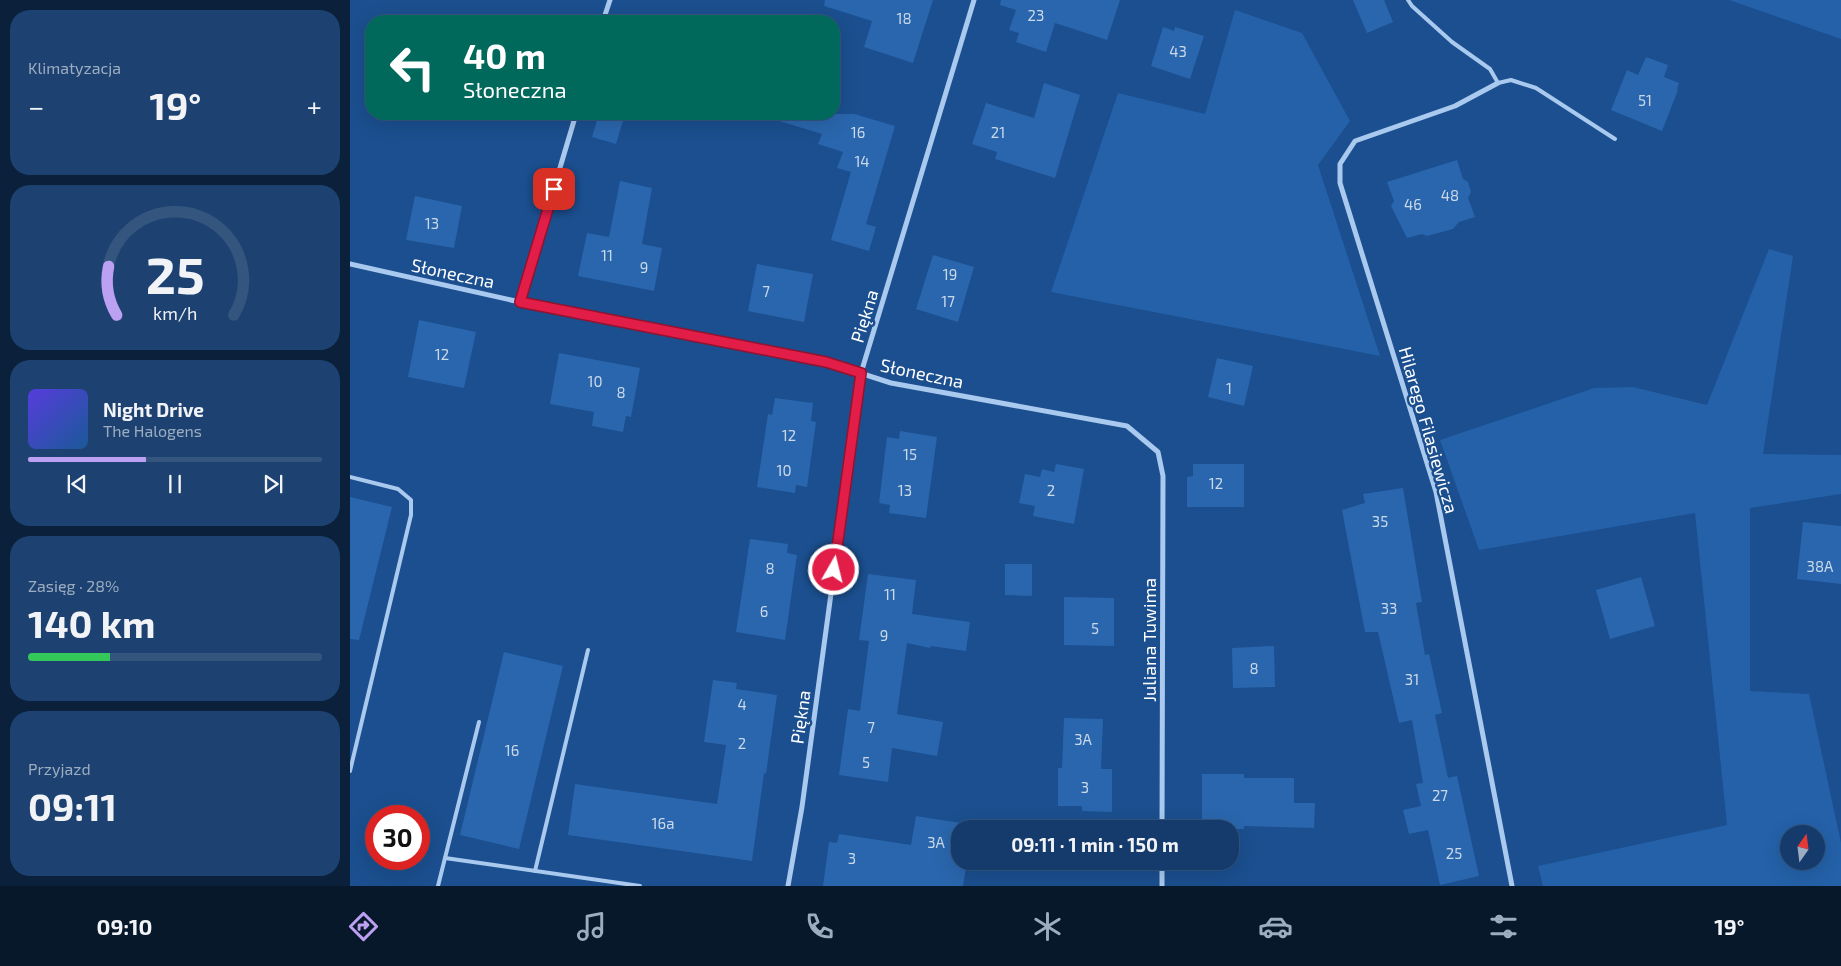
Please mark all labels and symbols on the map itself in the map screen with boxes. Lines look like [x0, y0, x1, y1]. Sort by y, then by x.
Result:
house number: 23 [1028, 6, 1044, 24]
house number: 18 [896, 9, 912, 27]
house number: 43 [1169, 42, 1187, 60]
house number: 51 [1638, 91, 1652, 109]
house number: 16 [851, 123, 865, 141]
house number: 21 [991, 123, 1005, 141]
house number: 14 [854, 152, 870, 170]
pin [533, 168, 575, 210]
house number: 48 [1441, 186, 1459, 204]
house number: 46 [1404, 195, 1422, 213]
house number: 13 [425, 214, 439, 232]
house number: 11 [601, 246, 613, 264]
street label: Słoneczna [409, 253, 497, 293]
house number: 9 [640, 258, 648, 276]
house number: 19 [943, 265, 957, 283]
house number: 7 [762, 282, 770, 300]
street label: Piękna [846, 287, 882, 345]
house number: 17 [941, 292, 955, 310]
street label: Hilarego Filasiewicza [1395, 344, 1463, 516]
house number: 12 [435, 345, 449, 363]
street label: Słoneczna [878, 353, 966, 393]
house number: 10 [587, 372, 603, 390]
house number: 1 [1226, 379, 1232, 397]
house number: 8 [616, 383, 626, 401]
house number: 12 [782, 426, 796, 444]
house number: 15 [903, 445, 917, 463]
house number: 10 [776, 461, 792, 479]
house number: 12 [1209, 474, 1223, 492]
house number: 13 [898, 481, 912, 499]
house number: 2 [1047, 481, 1055, 499]
house number: 35 [1372, 512, 1388, 530]
position arrow [807, 543, 859, 595]
house number: 38A [1807, 557, 1834, 575]
house number: 8 [765, 559, 775, 577]
street label: Juliana Tuwima [1138, 578, 1160, 702]
house number: 11 [884, 585, 896, 603]
house number: 33 [1381, 599, 1397, 617]
house number: 6 [760, 602, 768, 620]
house number: 5 [1091, 619, 1099, 637]
house number: 9 [880, 626, 888, 644]
house number: 8 [1249, 659, 1259, 677]
house number: 31 [1405, 670, 1419, 688]
street label: Piękna [785, 689, 815, 745]
house number: 4 [737, 695, 747, 713]
house number: 7 [867, 718, 875, 736]
house number: 3A [1074, 730, 1093, 748]
house number: 2 [738, 734, 746, 752]
house number: 16 [505, 741, 519, 759]
house number: 5 [862, 753, 870, 771]
house number: 3 [1081, 778, 1089, 796]
house number: 27 [1432, 786, 1448, 804]
speed limit sign: 30 [365, 805, 430, 870]
house number: 16a [652, 814, 674, 832]
north arrow [1780, 825, 1825, 870]
house number: 3A [927, 833, 946, 851]
house number: 25 [1446, 844, 1462, 862]
house number: 3 [848, 849, 856, 867]

